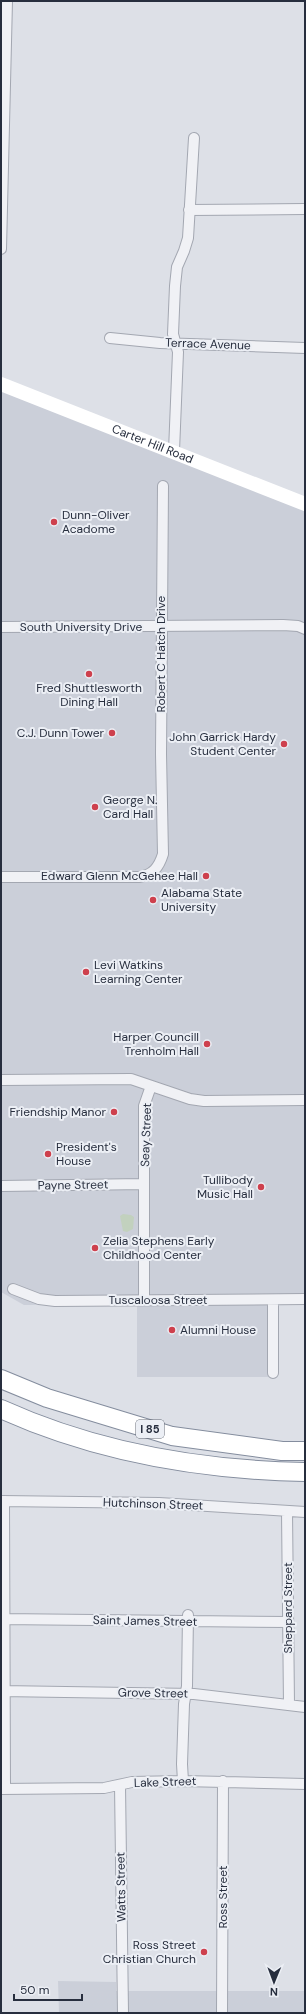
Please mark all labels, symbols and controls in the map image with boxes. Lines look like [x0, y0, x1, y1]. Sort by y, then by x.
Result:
street label: Terrace Avenue [165, 335, 251, 353]
street label: Carter Hill Road [110, 421, 196, 467]
place label: Dunn-Oliver Acadome [62, 507, 130, 537]
marker: Dunn-Oliver Acadome [49, 517, 59, 527]
street label: Robert C Hatch Drive [153, 595, 169, 712]
street label: South University Drive [20, 619, 142, 635]
marker: Fred Shuttlesworth Dining Hall [84, 669, 94, 679]
place label: Fred Shuttlesworth Dining Hall [36, 680, 142, 710]
place label: C.J. Dunn Tower [17, 725, 105, 741]
marker: C.J. Dunn Tower [107, 728, 117, 738]
place label: John Garrick Hardy Student Center [169, 729, 277, 759]
marker: John Garrick Hardy Student Center [279, 739, 289, 749]
place label: George N. Card Hall [103, 792, 157, 822]
marker: George N. Card Hall [90, 802, 100, 812]
place label: Edward Glenn McGehee Hall [41, 868, 198, 884]
marker: Edward Glenn McGehee Hall [201, 871, 211, 881]
place label: Alabama State University [161, 885, 242, 915]
marker: Alabama State University [148, 895, 158, 905]
place label: Levi Watkins Learning Center [94, 957, 183, 987]
marker: Levi Watkins Learning Center [81, 967, 91, 977]
place label: Harper Councill Trenholm Hall [113, 1029, 199, 1059]
marker: Harper Councill Trenholm Hall [202, 1039, 212, 1049]
street label: Seay Street [137, 1102, 155, 1167]
place label: Friendship Manor [9, 1104, 107, 1120]
marker: Friendship Manor [109, 1107, 119, 1117]
place label: President's House [56, 1139, 117, 1169]
marker: President's House [43, 1149, 53, 1159]
place label: Tullibody Music Hall [197, 1172, 253, 1202]
street label: Payne Street [38, 1176, 109, 1194]
marker: Tullibody Music Hall [256, 1182, 266, 1192]
place label: Zelia Stephens Early Childhood Center [103, 1233, 215, 1263]
marker: Zelia Stephens Early Childhood Center [90, 1243, 100, 1253]
street label: Tuscaloosa Street [108, 1292, 208, 1308]
place label: Alumni House [180, 1322, 256, 1338]
marker: Alumni House [167, 1325, 177, 1335]
road number: I 85 [136, 1420, 164, 1438]
street label: Hutchinson Street [103, 1494, 204, 1514]
street label: Sheppard Street [280, 1562, 296, 1654]
street label: Saint James Street [93, 1612, 198, 1630]
street label: Grove Street [118, 1684, 189, 1702]
street label: Lake Street [133, 1773, 197, 1791]
street label: Watts Street [112, 1852, 130, 1922]
street label: Ross Street [215, 1865, 231, 1929]
place label: Ross Street Christian Church [103, 1937, 196, 1967]
marker: Ross Street Christian Church [199, 1947, 209, 1957]
north arrow [254, 1962, 294, 2002]
scale bar [14, 1976, 82, 2002]
text: 50 m [20, 1982, 49, 1998]
text: N [270, 1985, 278, 1999]

